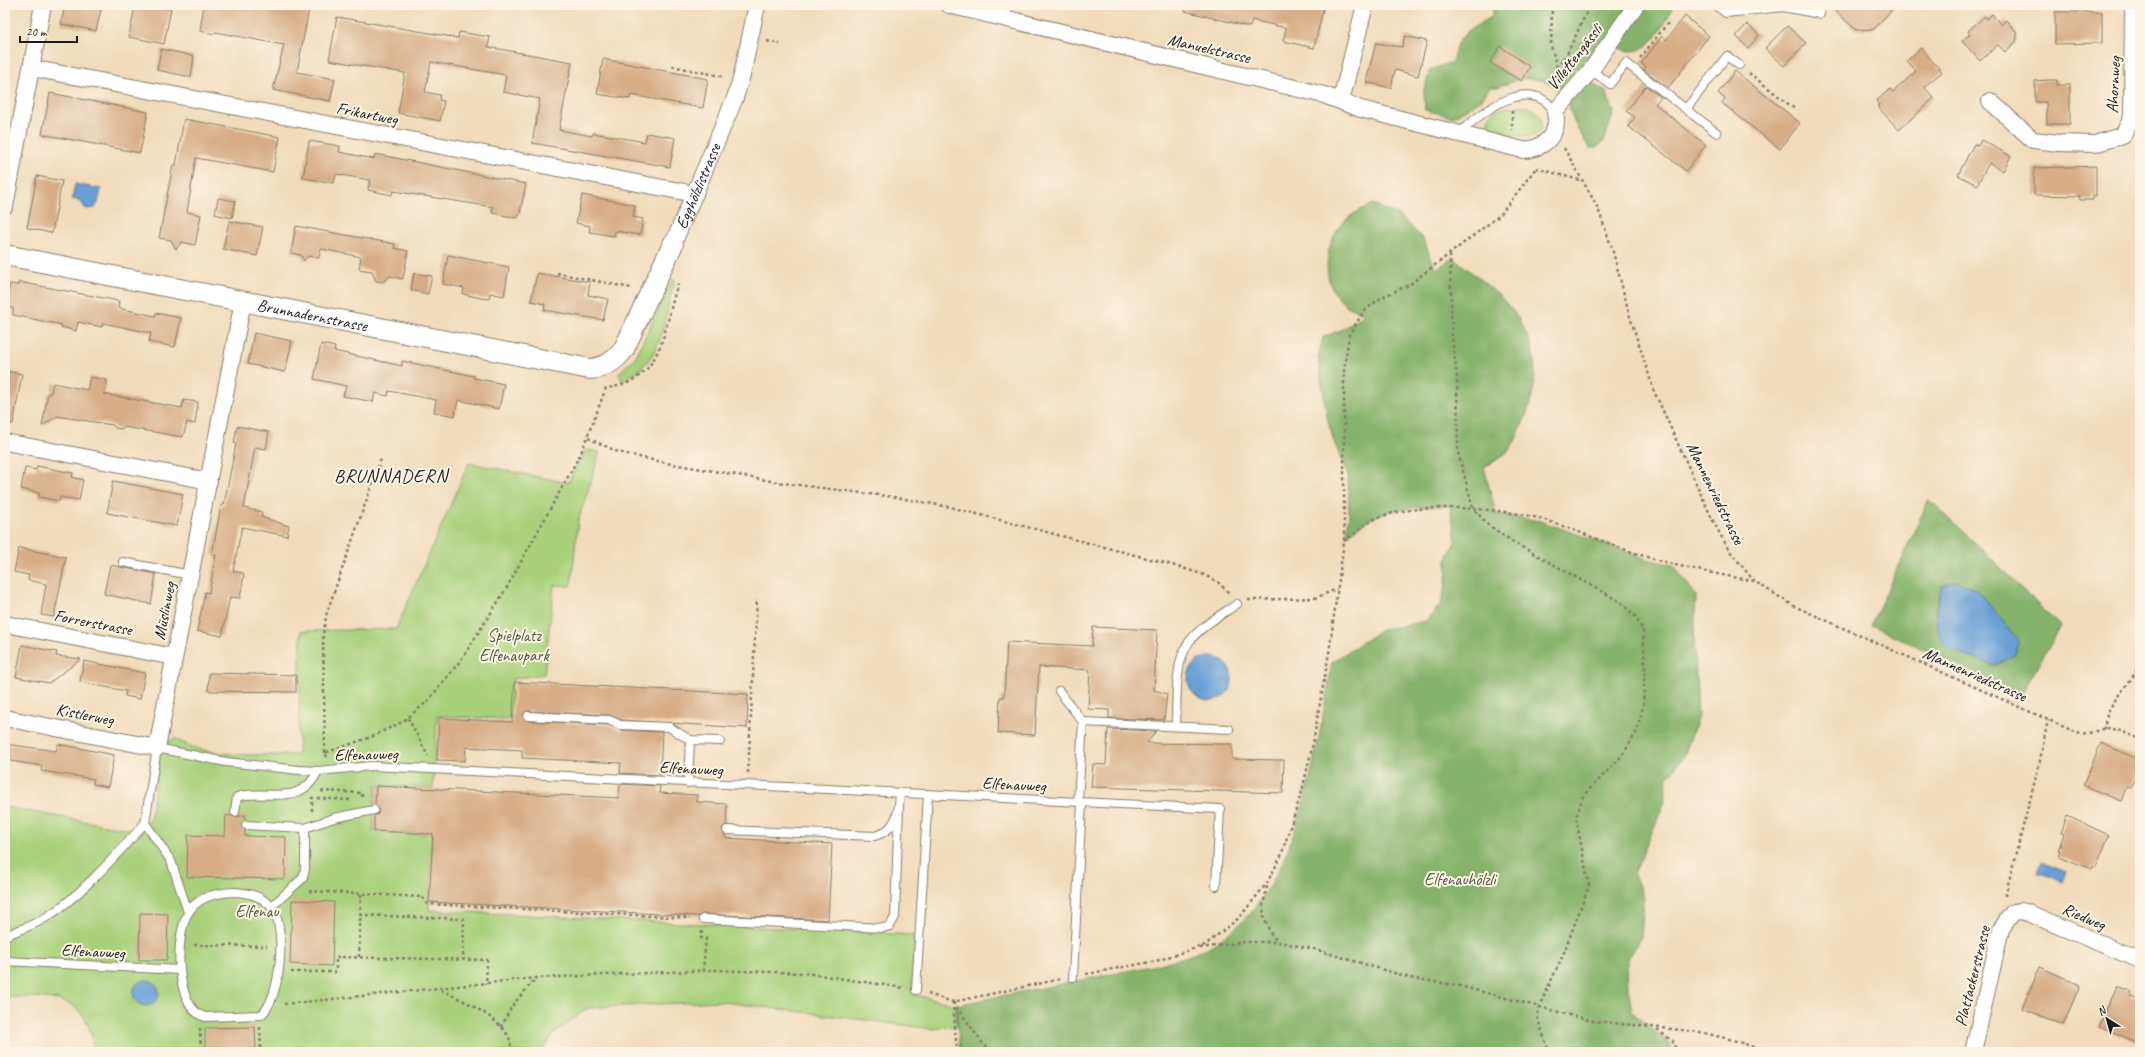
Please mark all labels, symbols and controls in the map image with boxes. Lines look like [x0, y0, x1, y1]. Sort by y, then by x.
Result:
scale bar [20, 18, 77, 44]
street label: Villettengässli [1542, 19, 1608, 95]
text: 20 m [26, 24, 48, 40]
street label: Manuelstrasse [1166, 29, 1254, 69]
street label: Ahornweg [2102, 54, 2126, 114]
street label: Frikartweg [334, 97, 400, 130]
street label: Egghölzlistrasse [671, 139, 726, 232]
street label: Brunnadernstrasse [255, 294, 370, 337]
street label: Mannenriedstrasse [1682, 439, 1750, 549]
district label: BRUNNADERN [334, 464, 450, 488]
street label: Müslinweg [149, 579, 181, 642]
street label: Forrerstrasse [52, 605, 135, 641]
park label: Spielplatz Elfenaupark [479, 625, 550, 666]
street label: Mannenriedstrasse [1920, 642, 2031, 707]
street label: Kistlerweg [54, 699, 116, 731]
street label: Elfenauweg [334, 743, 400, 766]
street label: Elfenauweg [659, 756, 725, 781]
street label: Elfenauweg [982, 772, 1048, 797]
park label: Elfenauhölzli [1424, 869, 1497, 890]
street label: Riedweg [2059, 898, 2109, 935]
park label: Elfenau [235, 901, 280, 922]
street label: Plattackerstrasse [1950, 922, 1995, 1028]
street label: Elfenauweg [61, 939, 127, 964]
north arrow [2087, 999, 2127, 1039]
text: N [2094, 1002, 2110, 1019]

